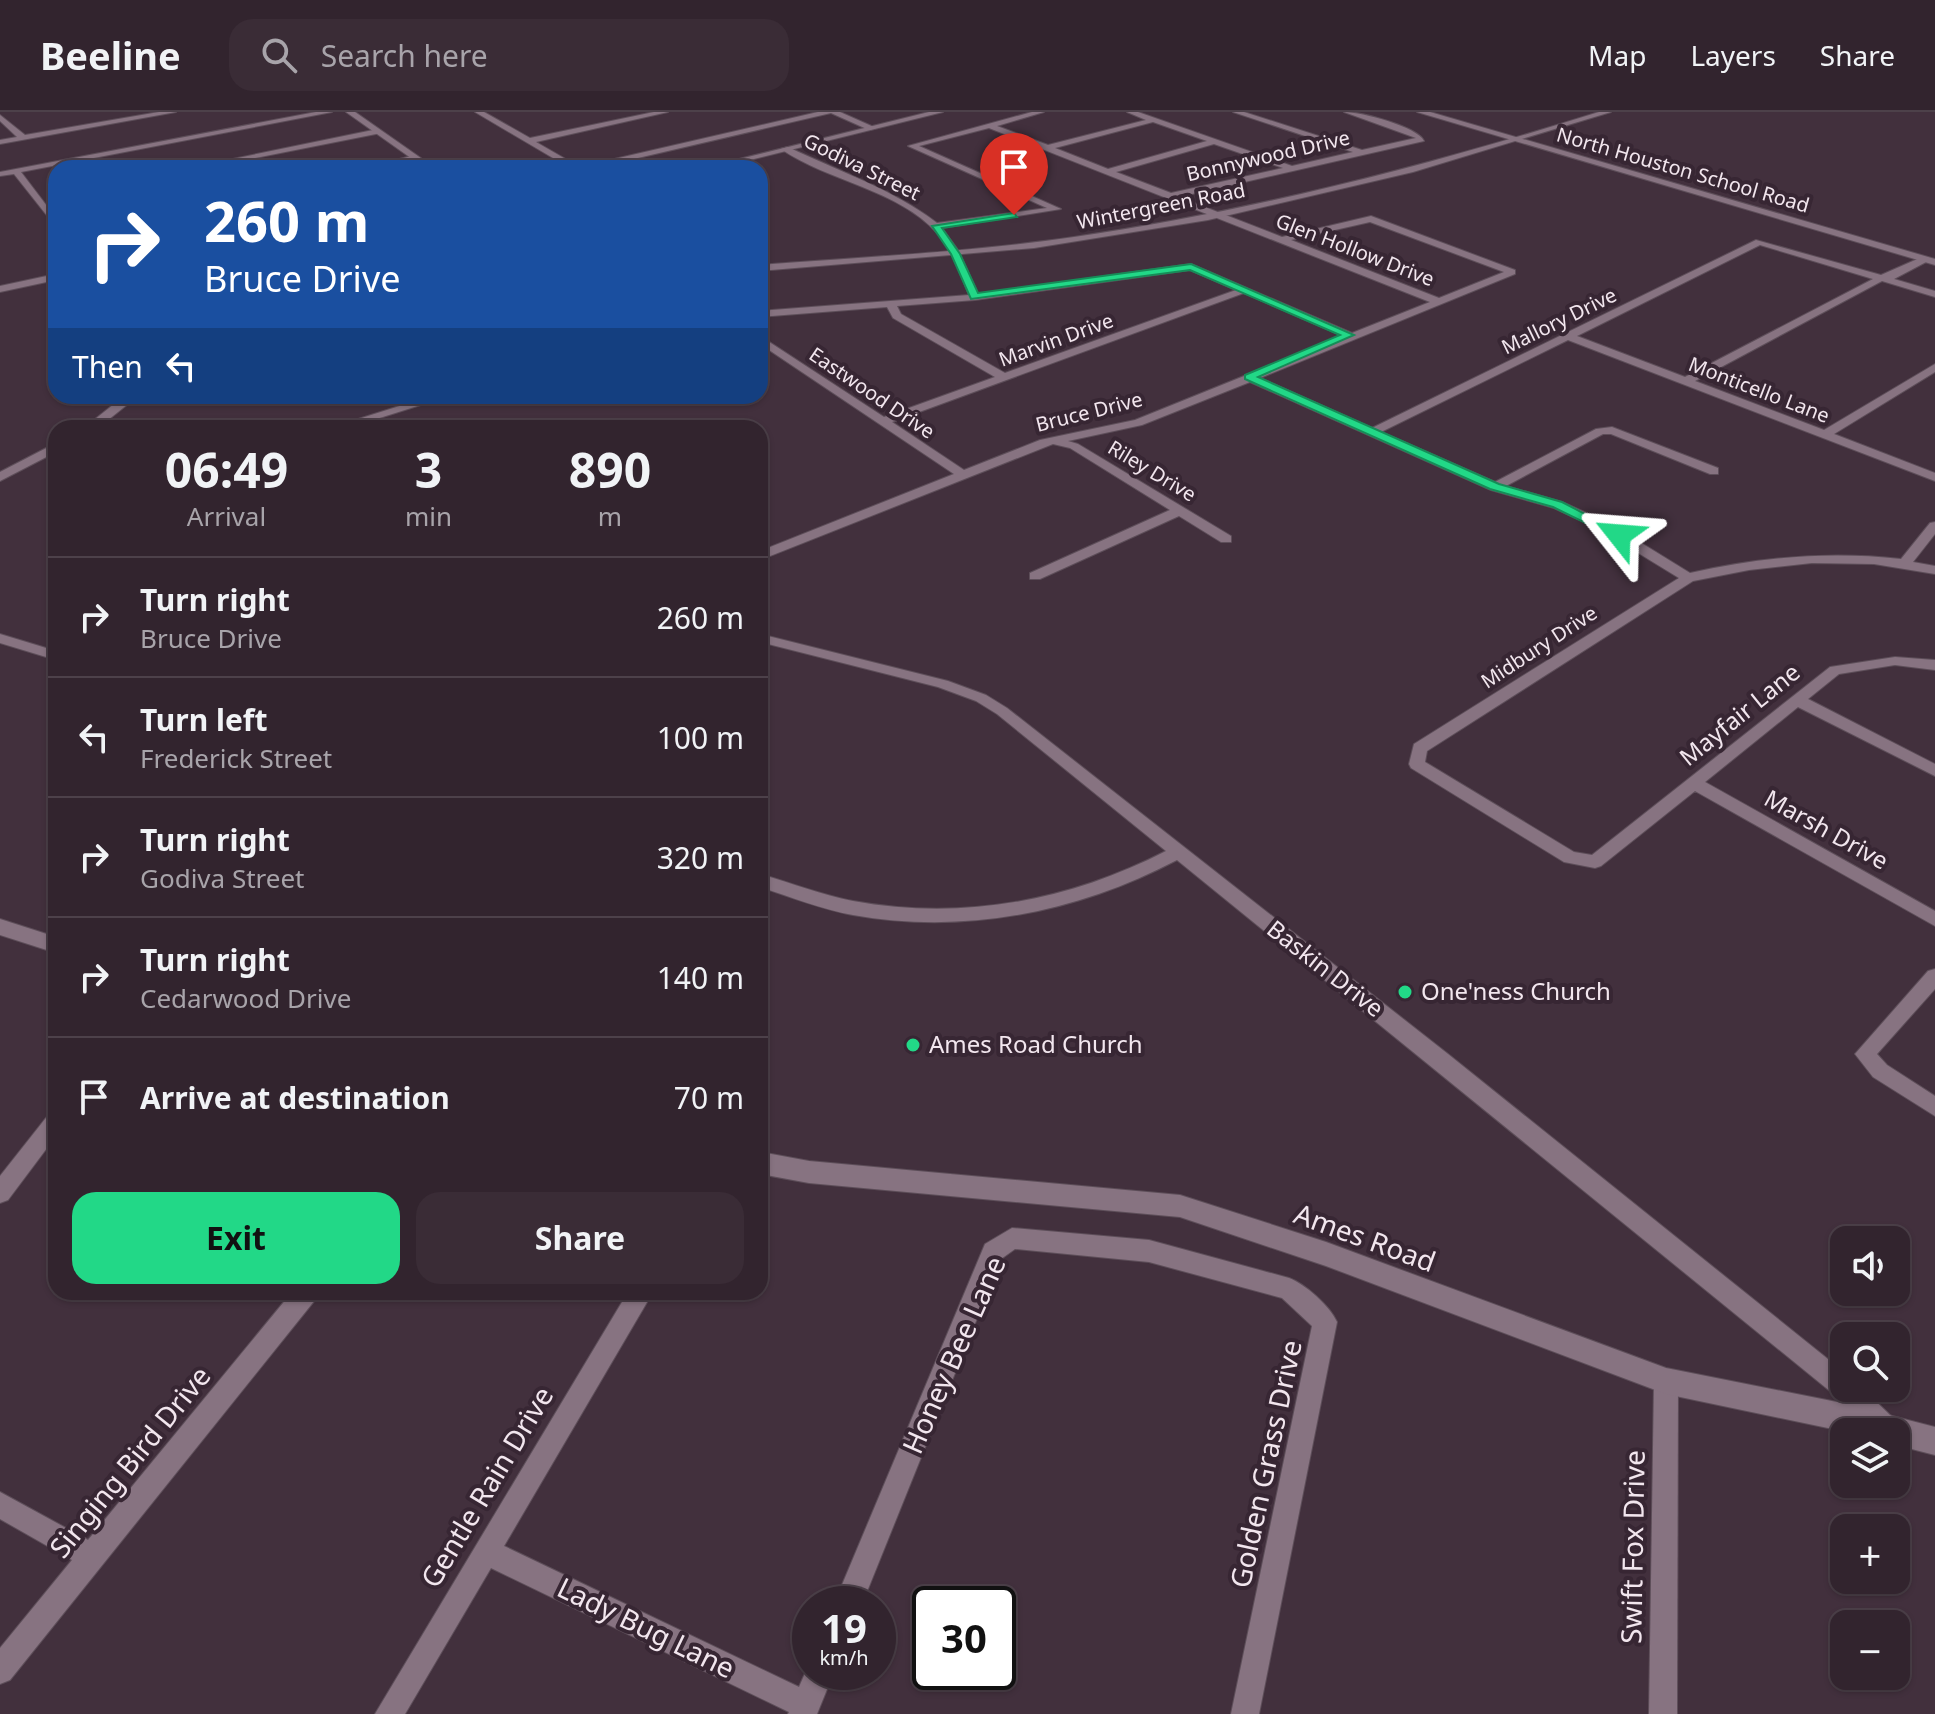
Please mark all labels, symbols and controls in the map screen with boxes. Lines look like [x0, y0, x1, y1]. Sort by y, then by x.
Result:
search box [229, 19, 789, 91]
text: Beeline [40, 29, 181, 81]
icon: search [257, 33, 301, 77]
text: Search here [321, 35, 488, 76]
text: Map [1588, 36, 1646, 74]
text: Layers [1690, 36, 1776, 74]
text: Share [1820, 36, 1895, 74]
street label: North Houston School Road [1554, 120, 1813, 219]
street label: Bonnywood Drive [1184, 124, 1352, 187]
street label: Godiva Street [799, 127, 925, 206]
pin [980, 133, 1048, 215]
icon: arrive [992, 145, 1036, 189]
street label: Wintergreen Road [1074, 176, 1247, 235]
text: 260 m [204, 182, 369, 258]
icon: right [72, 192, 176, 296]
street label: Glen Hollow Drive [1272, 207, 1438, 292]
text: Bruce Drive [204, 254, 401, 303]
street label: Mallory Drive [1497, 281, 1621, 360]
street label: Marvin Drive [995, 306, 1117, 373]
street label: Eastwood Drive [804, 341, 940, 445]
icon: left [159, 344, 203, 388]
text: Then [72, 346, 143, 387]
street label: Monticello Lane [1685, 350, 1833, 429]
street label: Bruce Drive [1033, 385, 1145, 438]
street label: Riley Drive [1103, 434, 1201, 508]
text: 06:49 [165, 437, 288, 502]
text: 3 [415, 437, 442, 502]
text: 890 [569, 437, 651, 502]
position arrow [1577, 493, 1661, 577]
text: Arrival [187, 498, 266, 534]
text: min [405, 498, 452, 534]
text: m [598, 498, 622, 534]
text: Turn right [140, 579, 290, 620]
icon: right [72, 595, 116, 639]
text: 260 m [657, 597, 744, 638]
street label: Midbury Drive [1475, 599, 1602, 694]
text: Bruce Drive [140, 620, 282, 656]
street label: Mayfair Lane [1672, 655, 1806, 773]
text: Turn left [140, 699, 268, 740]
icon: left [72, 715, 116, 759]
text: 100 m [657, 717, 744, 758]
text: Frederick Street [140, 740, 332, 776]
street label: Marsh Drive [1759, 781, 1895, 876]
text: Turn right [140, 819, 290, 860]
icon: right [72, 835, 116, 879]
text: 320 m [657, 837, 744, 878]
text: Godiva Street [140, 860, 305, 896]
street label: Baskin Drive [1261, 912, 1391, 1024]
text: Turn right [140, 939, 290, 980]
icon: right [72, 955, 116, 999]
text: 140 m [657, 957, 744, 998]
place label: One'ness Church [1421, 974, 1611, 1007]
text: Cedarwood Drive [140, 980, 351, 1016]
marker: One'ness Church [1396, 983, 1414, 1001]
place label: Ames Road Church [929, 1027, 1143, 1060]
marker: Ames Road Church [904, 1036, 922, 1054]
icon: arrive [72, 1075, 116, 1119]
text: Arrive at destination [140, 1077, 450, 1118]
text: 70 m [674, 1077, 744, 1118]
button: Exit [72, 1192, 400, 1284]
button: Share [416, 1192, 744, 1284]
street label: Ames Road [1289, 1194, 1441, 1280]
map controls [1830, 1226, 1910, 1690]
button: sound [1830, 1226, 1910, 1306]
street label: Honey Bee Lane [893, 1250, 1014, 1459]
button: search [1830, 1322, 1910, 1402]
street label: Golden Grass Drive [1220, 1336, 1310, 1591]
street label: Singing Bird Drive [40, 1358, 218, 1565]
street label: Gentle Rain Drive [411, 1379, 561, 1594]
button: layers [1830, 1418, 1910, 1498]
street label: Swift Fox Drive [1611, 1450, 1653, 1644]
button: + [1830, 1514, 1910, 1594]
street label: Lady Bug Lane [552, 1568, 741, 1686]
speed limit sign: 30 [912, 1586, 1016, 1690]
text: 19 [821, 1600, 867, 1655]
button: − [1830, 1610, 1910, 1690]
text: km/h [819, 1644, 869, 1671]

